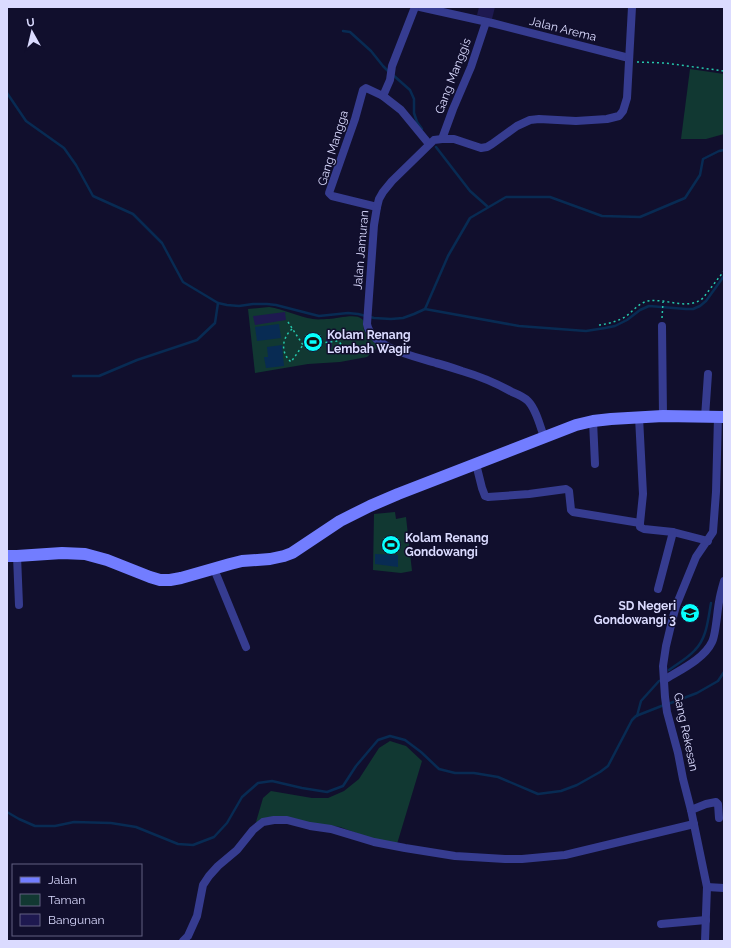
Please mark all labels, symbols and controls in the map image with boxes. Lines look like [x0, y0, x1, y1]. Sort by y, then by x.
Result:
north arrow [12, 12, 52, 52]
street label: Jalan Arema [528, 14, 598, 44]
text: U [26, 16, 36, 30]
street label: Gang Manggis [432, 36, 474, 116]
street label: Gang Mangga [315, 109, 351, 187]
street label: Jalan Jamuran [351, 210, 371, 290]
place label: Kolam Renang Lembah Wagir [327, 328, 411, 356]
sports icon: Kolam Renang Lembah Wagir [302, 331, 324, 353]
place label: Kolam Renang Gondowangi [405, 531, 489, 559]
sports icon: Kolam Renang Gondowangi [380, 534, 402, 556]
place label: SD Negeri Gondowangi 3 [594, 599, 676, 627]
school or university icon: SD Negeri Gondowangi 3 [679, 602, 701, 624]
street label: Gang Rekesan [671, 692, 701, 772]
legend [12, 864, 142, 936]
text: Jalan [48, 873, 77, 887]
text: Taman [48, 893, 85, 907]
text: Bangunan [48, 913, 105, 927]

